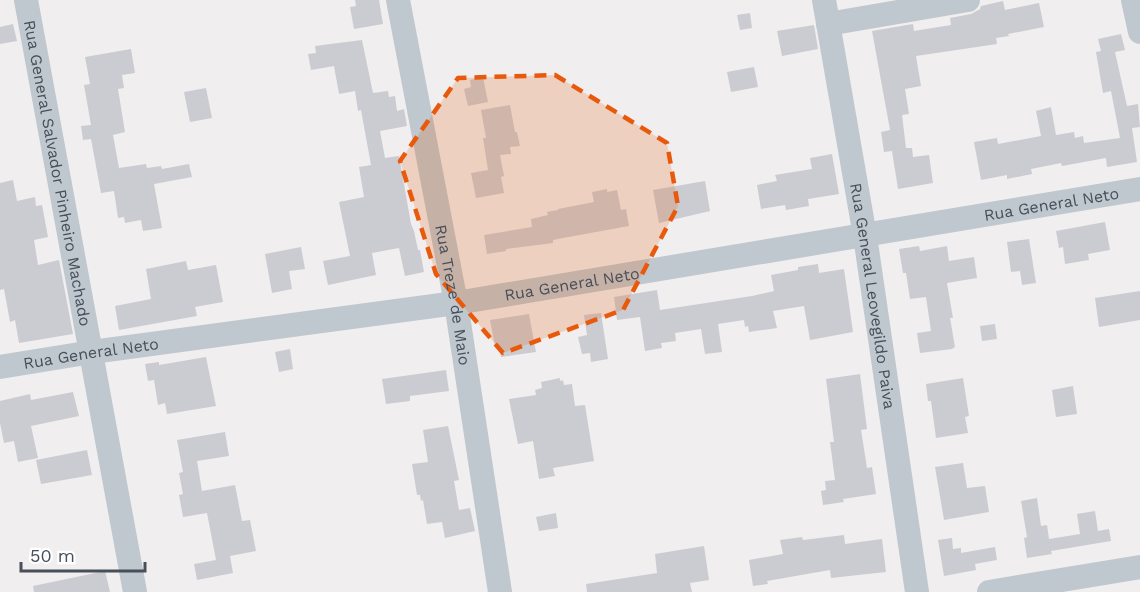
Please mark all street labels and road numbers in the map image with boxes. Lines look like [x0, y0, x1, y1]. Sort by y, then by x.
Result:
street label: Rua General Salvador Pinheiro Machado [20, 19, 95, 328]
street label: Rua General Leovegildo Paiva [846, 181, 899, 410]
street label: Rua General Neto [982, 184, 1120, 225]
street label: Rua Treze de Maio [431, 223, 474, 367]
street label: Rua General Neto [503, 264, 641, 305]
street label: Rua General Neto [22, 334, 160, 373]

